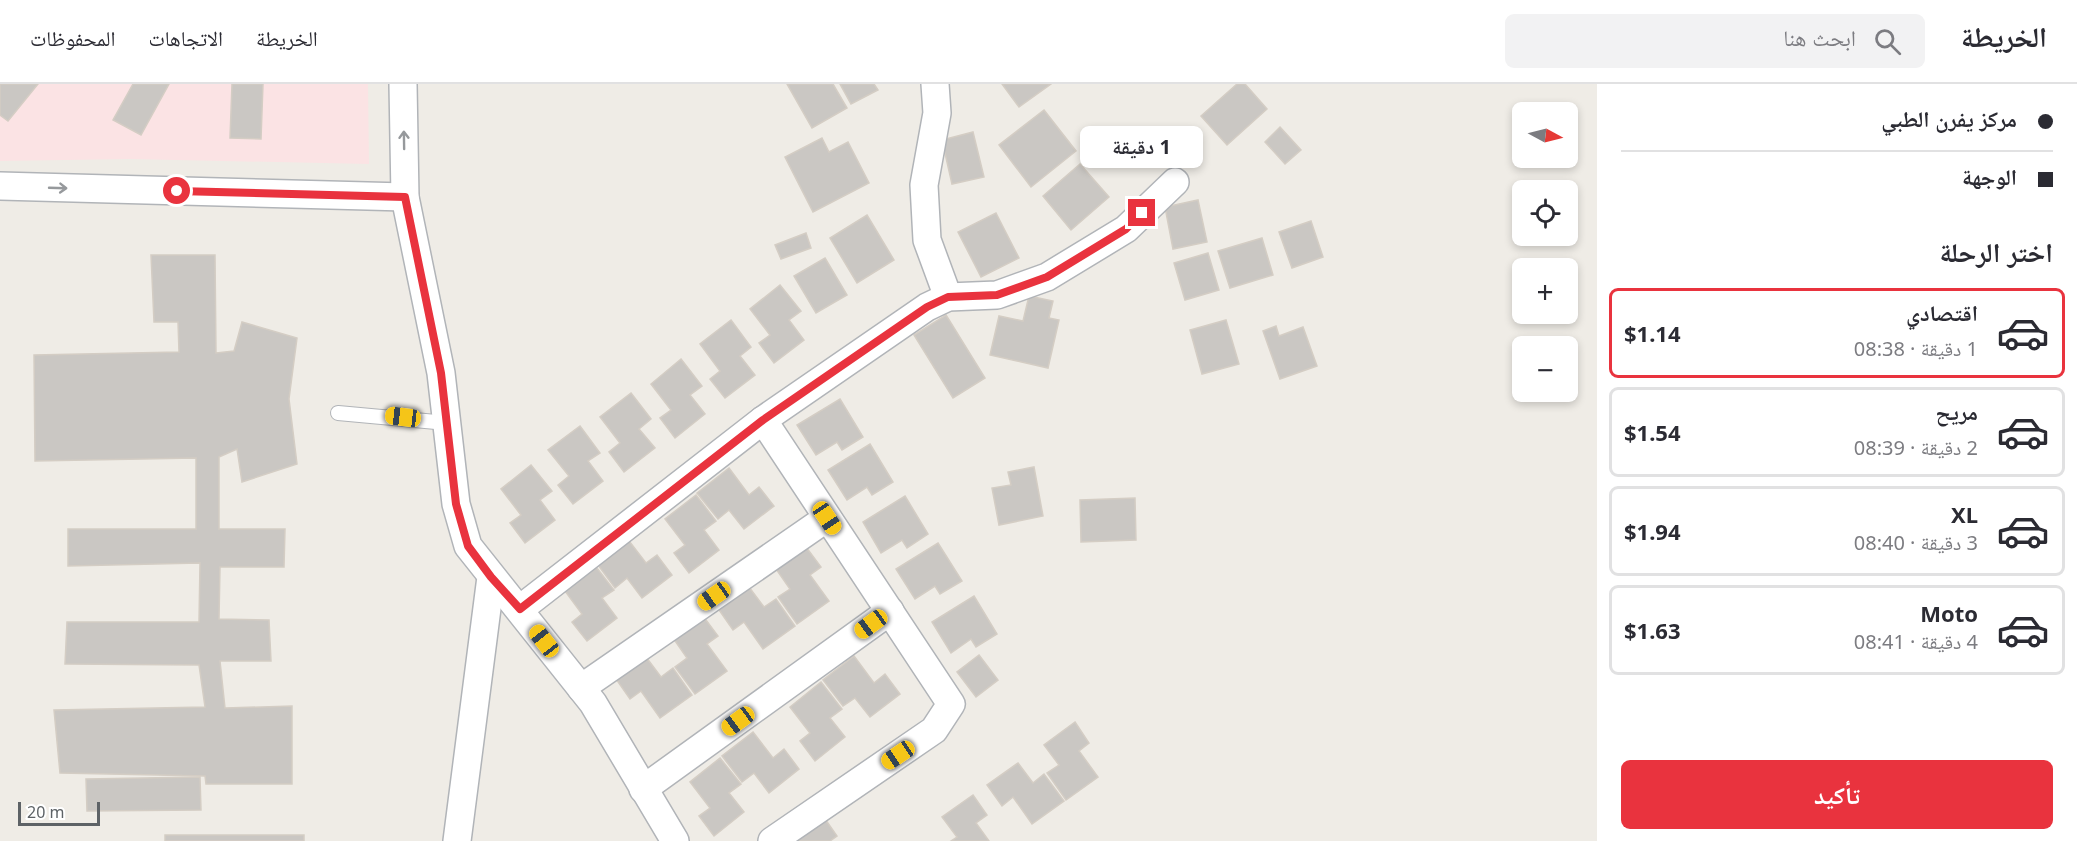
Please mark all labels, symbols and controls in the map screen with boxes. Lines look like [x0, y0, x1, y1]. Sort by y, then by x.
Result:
search box [1505, 14, 1925, 68]
text: الخريطة [1961, 17, 2047, 55]
text: ابحث هنا [1783, 22, 1856, 52]
text: المحفوظات [30, 24, 115, 52]
text: الاتجاهات [148, 24, 223, 52]
text: الخريطة [256, 24, 318, 52]
icon: search [1871, 25, 1904, 58]
north arrow [1512, 102, 1578, 168]
map controls [1512, 102, 1578, 402]
text: مركز يفرن الطبي [1881, 103, 2017, 133]
callout: 1 دقيقة [1080, 126, 1204, 168]
one-way arrow [398, 131, 410, 151]
text: 1 دقيقة [1112, 133, 1171, 160]
text: الوجهة [1962, 161, 2017, 191]
route start [163, 177, 190, 204]
button: locate [1512, 180, 1578, 246]
one-way arrow [48, 183, 68, 194]
route end [1128, 199, 1155, 226]
text: اختر الرحلة [1939, 233, 2053, 270]
button: + [1512, 258, 1578, 324]
text: اقتصادي [1906, 297, 1978, 327]
icon: car [1996, 306, 2050, 360]
text: $1.14 [1624, 318, 1681, 348]
text: 1 دقيقة · 08:38 [1854, 335, 1978, 362]
button: − [1512, 336, 1578, 402]
text: مريح [1935, 396, 1978, 426]
icon: car [1996, 405, 2050, 459]
car [384, 406, 422, 428]
text: $1.54 [1624, 417, 1681, 447]
text: 2 دقيقة · 08:39 [1854, 434, 1978, 461]
car [809, 498, 845, 538]
text: XL [1951, 499, 1978, 529]
icon: car [1996, 504, 2050, 558]
text: $1.94 [1624, 516, 1681, 546]
text: 3 دقيقة · 08:40 [1854, 529, 1978, 556]
car [694, 578, 734, 614]
text: Moto [1920, 598, 1978, 628]
icon: car [1996, 603, 2050, 657]
car [851, 606, 891, 642]
text: $1.63 [1624, 615, 1681, 645]
car [526, 621, 562, 661]
text: 4 دقيقة · 08:41 [1854, 628, 1978, 655]
car [718, 703, 758, 739]
car [878, 737, 918, 773]
button: تأكيد [1621, 760, 2053, 829]
scale bar [18, 799, 100, 826]
text: 20 m [27, 801, 64, 823]

